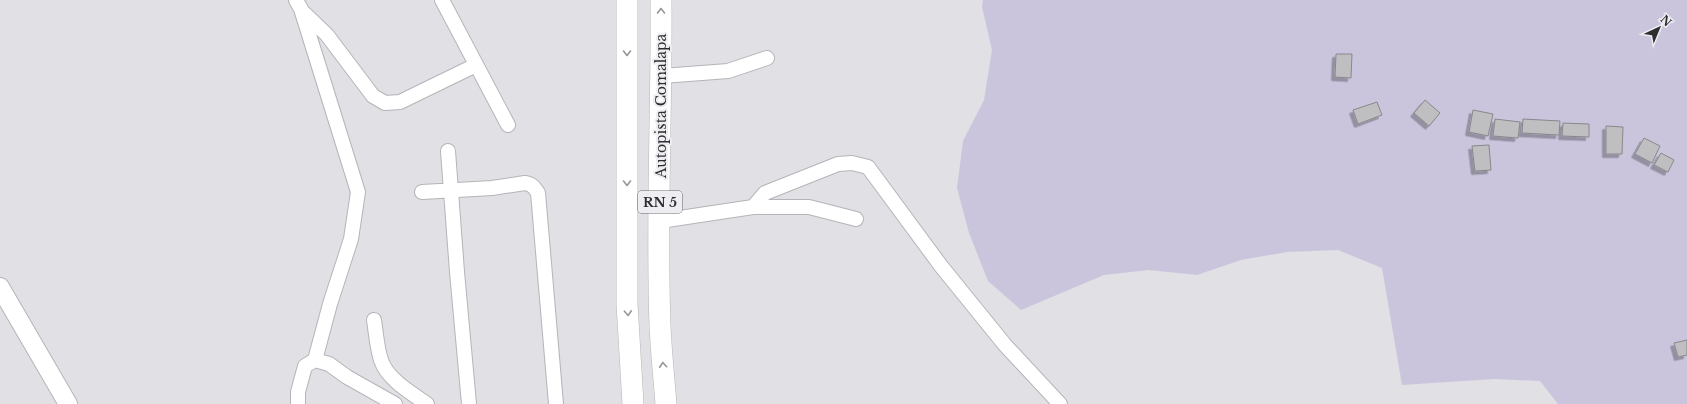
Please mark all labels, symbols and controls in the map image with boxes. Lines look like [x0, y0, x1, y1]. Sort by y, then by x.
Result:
one-way arrow [657, 8, 665, 14]
north arrow [1639, 8, 1679, 48]
text: N [1657, 12, 1675, 30]
street label: Autopista Comalapa [652, 33, 670, 179]
one-way arrow [623, 50, 631, 56]
one-way arrow [623, 180, 631, 186]
road number: RN 5 [638, 191, 682, 213]
one-way arrow [623, 310, 632, 316]
one-way arrow [659, 362, 668, 368]

